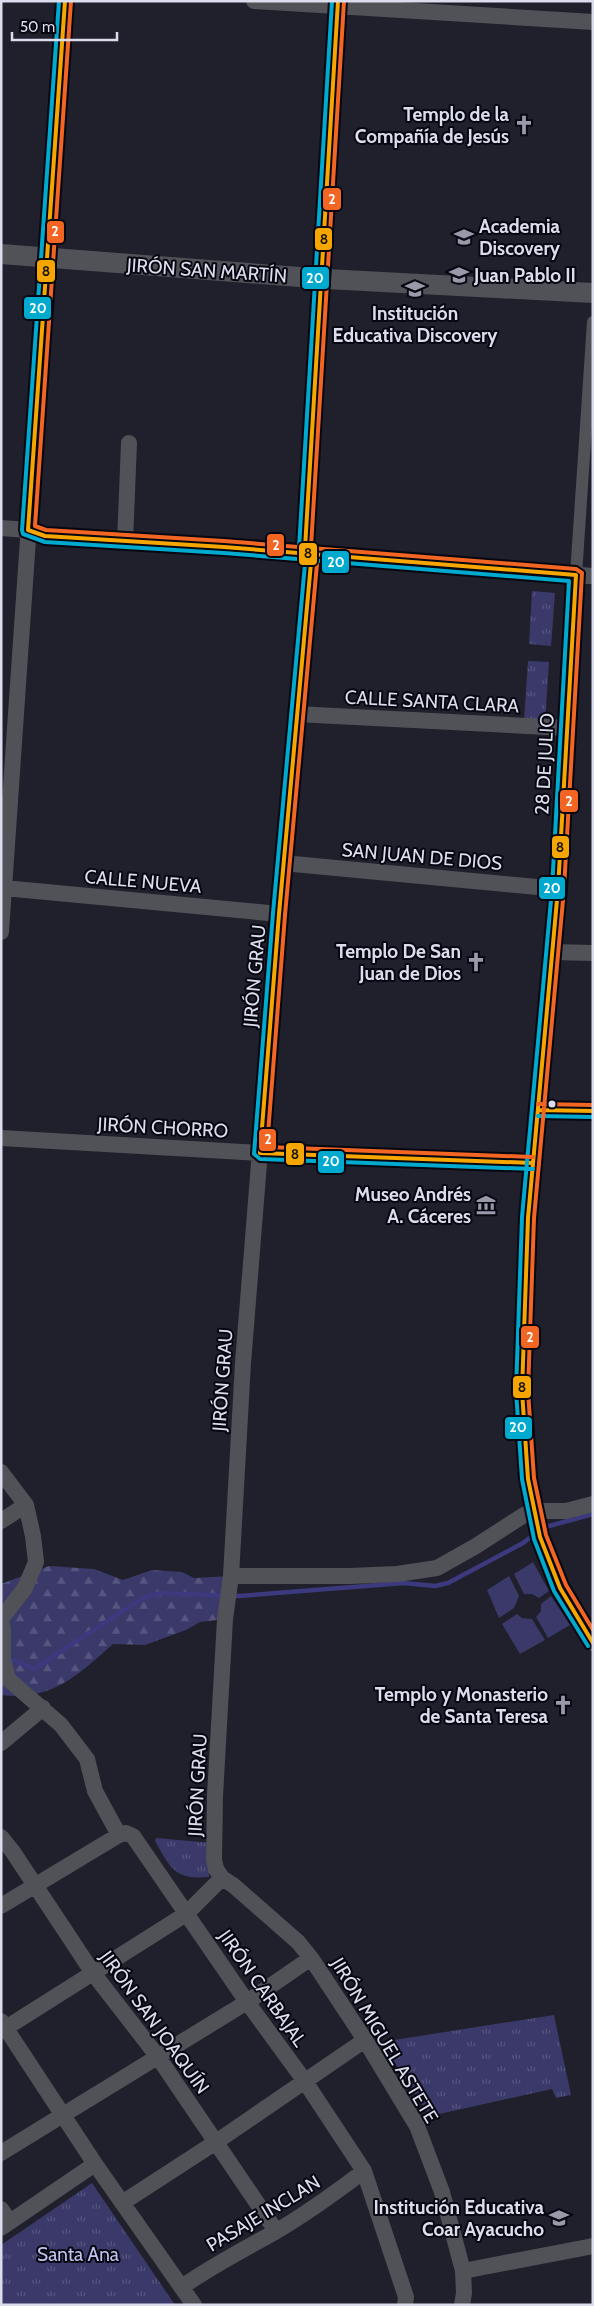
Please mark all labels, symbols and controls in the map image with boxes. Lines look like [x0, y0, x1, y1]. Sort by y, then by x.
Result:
scale bar [12, 10, 118, 42]
text: 50 m [20, 18, 55, 36]
place label: Templo de la Compañía de Jesús [355, 103, 510, 148]
church icon: Templo de la Compañía de Jesús [513, 114, 535, 136]
line badge: 2 [322, 187, 342, 211]
text: 2 [328, 190, 336, 208]
place label: Academia Discovery [479, 215, 561, 260]
line badge: 2 [46, 220, 65, 244]
text: 2 [51, 222, 59, 240]
school or university icon: Academia Discovery [453, 226, 475, 248]
line badge: 8 [314, 227, 333, 251]
text: 8 [320, 230, 328, 248]
street label: JIRÓN SAN MARTÍN [125, 252, 288, 288]
line badge: 8 [36, 259, 56, 283]
text: 8 [42, 262, 50, 280]
school or university icon: Juan Pablo II [448, 264, 470, 286]
place label: Juan Pablo II [473, 264, 576, 287]
line badge: 20 [301, 266, 330, 290]
text: 20 [306, 269, 324, 287]
school or university icon: Institución Educativa Discovery [404, 278, 426, 300]
line badge: 20 [23, 296, 52, 320]
text: 20 [29, 299, 47, 317]
place label: Institución Educativa Discovery [333, 302, 498, 347]
line badge: 2 [266, 533, 285, 557]
text: 2 [272, 536, 280, 554]
line badge: 8 [298, 542, 318, 566]
text: 8 [304, 544, 312, 562]
line badge: 20 [321, 550, 350, 574]
text: 20 [327, 553, 345, 571]
street label: CALLE SANTA CLARA [344, 685, 520, 718]
street label: 28 DE JULIO [530, 713, 559, 816]
line badge: 2 [559, 789, 579, 813]
text: 2 [565, 792, 573, 810]
line badge: 8 [551, 835, 570, 859]
street label: SAN JUAN DE DIOS [341, 838, 503, 875]
text: 8 [556, 838, 564, 856]
street label: CALLE NUEVA [84, 865, 203, 898]
line badge: 20 [538, 876, 566, 900]
text: 20 [543, 879, 561, 897]
street label: JIRÓN GRAU [237, 924, 270, 1029]
place label: Templo De San Juan de Dios [336, 940, 461, 985]
church icon: Templo De San Juan de Dios [465, 951, 487, 973]
unlabelled marker [547, 1099, 557, 1109]
street label: JIRÓN CHORRO [96, 1112, 229, 1142]
line badge: 2 [258, 1128, 277, 1152]
text: 2 [264, 1130, 272, 1148]
line badge: 8 [285, 1142, 305, 1166]
text: 8 [291, 1145, 299, 1163]
line badge: 20 [317, 1150, 345, 1174]
text: 20 [322, 1152, 340, 1170]
place label: Museo Andrés A. Cáceres [355, 1183, 471, 1228]
museum icon: Museo Andrés A. Cáceres [475, 1194, 497, 1216]
line badge: 2 [520, 1325, 540, 1349]
street label: JIRÓN GRAU [206, 1328, 238, 1433]
text: 2 [526, 1328, 534, 1346]
line badge: 8 [512, 1375, 532, 1399]
text: 8 [518, 1378, 526, 1396]
line badge: 20 [504, 1416, 533, 1440]
text: 20 [509, 1418, 527, 1436]
place label: Templo y Monasterio de Santa Teresa [375, 1683, 549, 1728]
church icon: Templo y Monasterio de Santa Teresa [552, 1694, 574, 1716]
street label: JIRÓN GRAU [182, 1733, 212, 1838]
street label: JIRÓN CARBAJAL [213, 1924, 313, 2052]
street label: JIRÓN SAN JOAQUÍN [94, 1945, 215, 2098]
street label: JIRÓN MIGUEL ASTETE [326, 1952, 444, 2127]
street label: PASAJE INCLAN [202, 2170, 324, 2256]
place label: Institución Educativa Coar Ayacucho [374, 2196, 545, 2241]
school or university icon: Institución Educativa Coar Ayacucho [548, 2207, 570, 2229]
park label: Santa Ana [37, 2243, 119, 2266]

